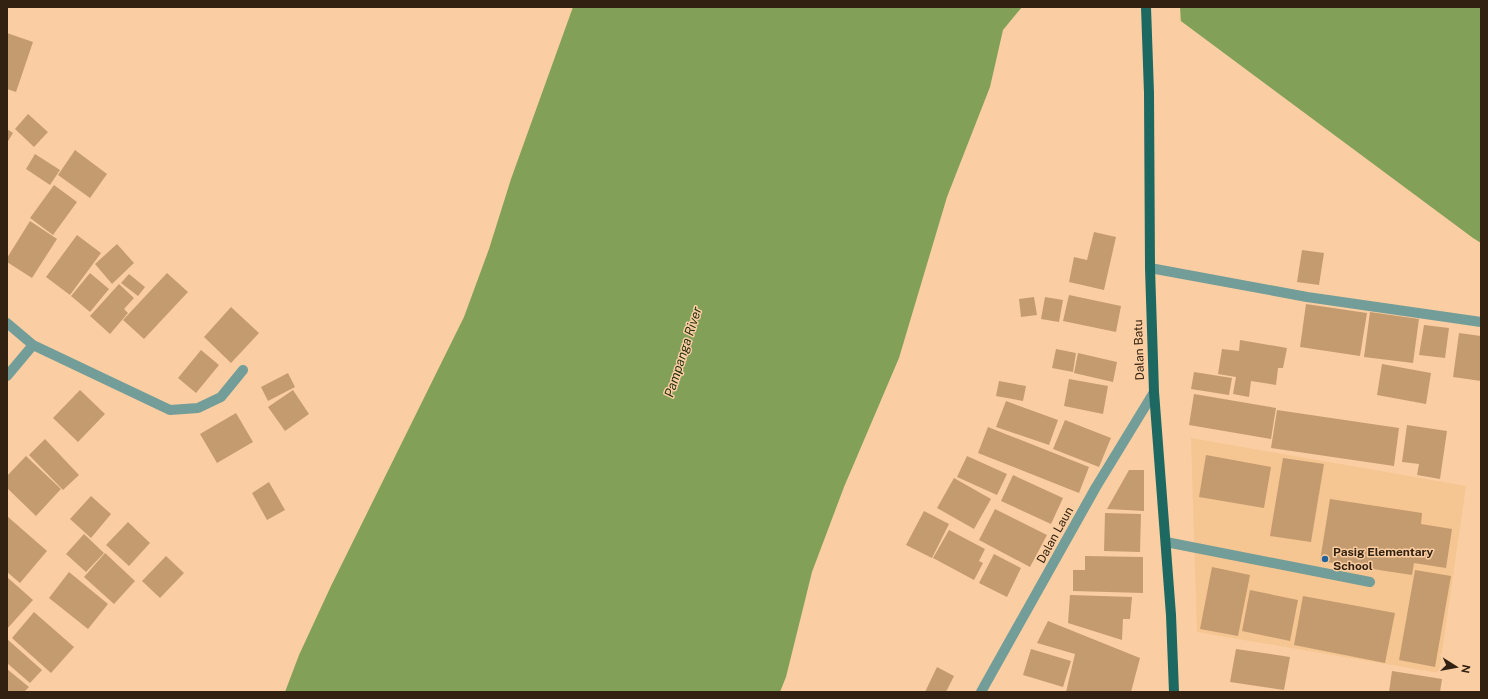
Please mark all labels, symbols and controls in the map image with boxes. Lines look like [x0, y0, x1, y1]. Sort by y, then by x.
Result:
water label: Pampanga River [661, 305, 705, 399]
street label: Dalan Batu [1131, 319, 1147, 381]
street label: Dalan Laun [1034, 504, 1076, 566]
place label: Pasig Elementary School [1333, 545, 1434, 573]
marker: Pasig Elementary School [1320, 554, 1330, 564]
north arrow [1436, 647, 1476, 687]
text: N [1459, 664, 1473, 674]

